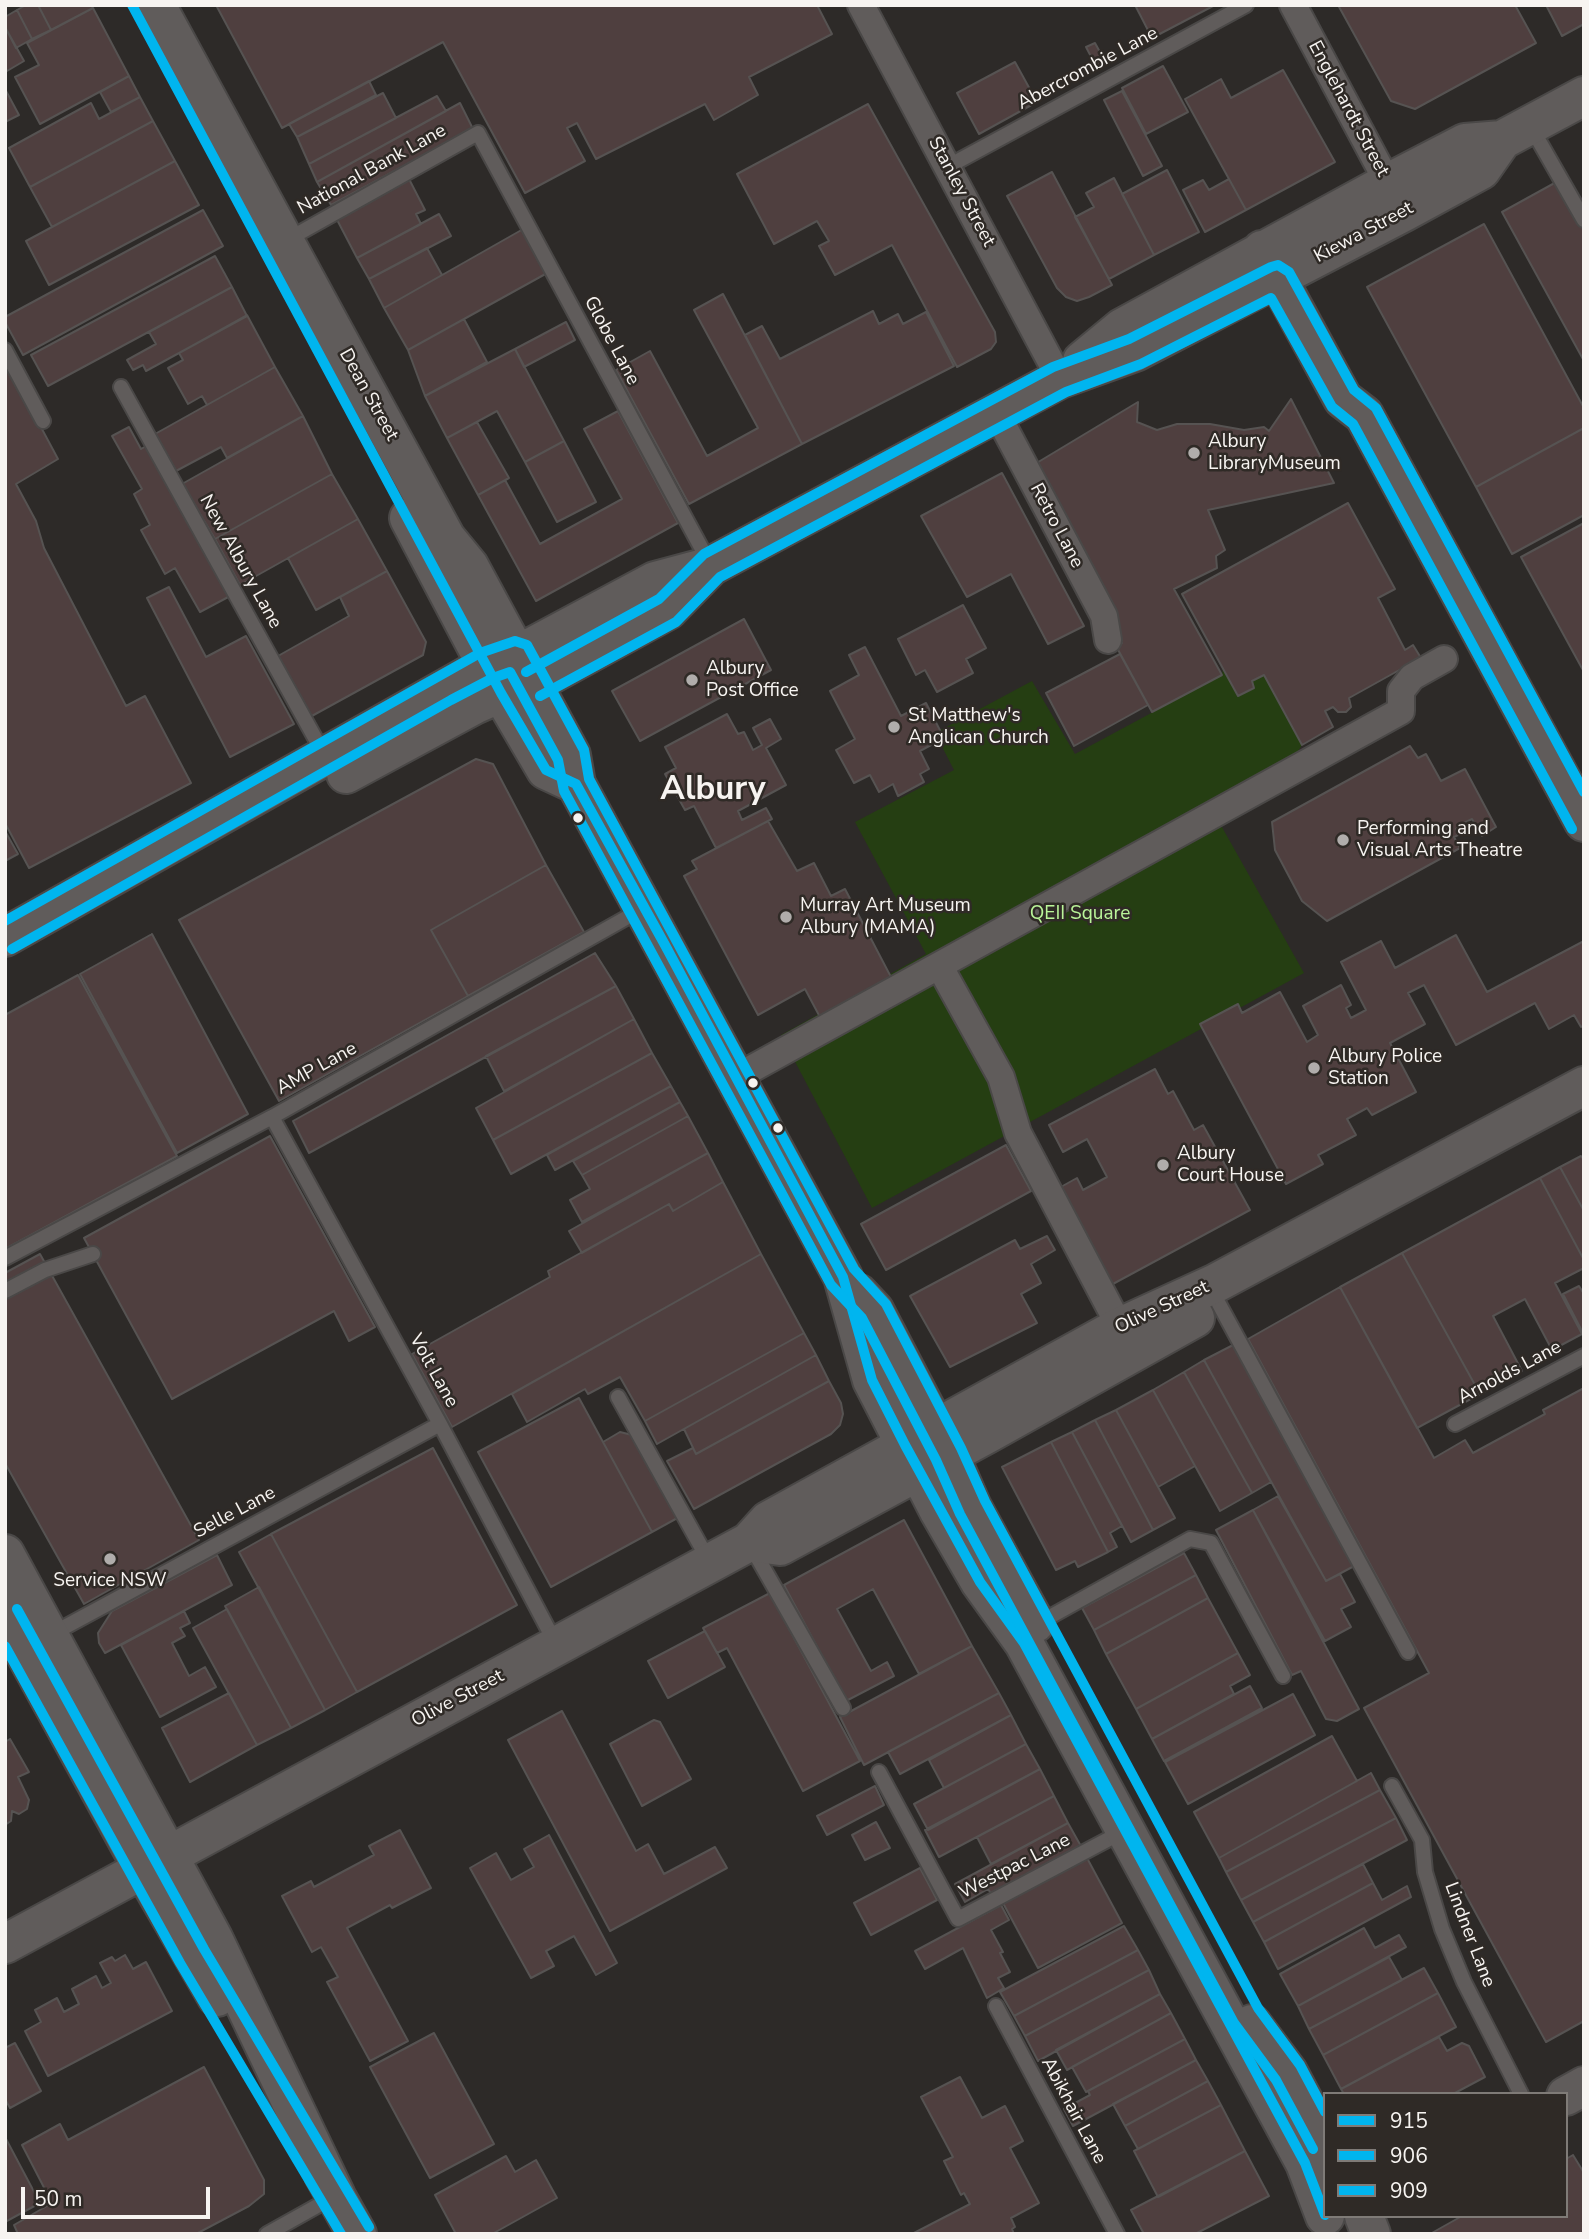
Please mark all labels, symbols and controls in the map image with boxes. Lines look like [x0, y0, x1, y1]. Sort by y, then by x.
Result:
street label: Abercrombie Lane [1014, 22, 1162, 116]
street label: Englehardt Street [1303, 37, 1393, 181]
street label: National Bank Lane [294, 120, 450, 220]
street label: Stanley Street [922, 133, 1000, 251]
street label: Kiewa Street [1311, 197, 1417, 269]
street label: Globe Lane [578, 293, 644, 389]
street label: Dean Street [333, 345, 403, 445]
place label: Albury LibraryMuseum [1208, 431, 1341, 475]
marker: Albury LibraryMuseum [1186, 445, 1202, 461]
street label: Retro Lane [1024, 480, 1088, 572]
street label: New Albury Lane [194, 491, 286, 633]
place label: Albury Post Office [706, 658, 799, 702]
marker: Albury Post Office [684, 672, 700, 688]
place label: St Matthew's Anglican Church [908, 705, 1049, 749]
marker: St Matthew's Anglican Church [886, 719, 902, 735]
district label: Albury [660, 771, 766, 811]
unlabelled marker [571, 811, 585, 825]
place label: Performing and Visual Arts Theatre [1357, 818, 1523, 862]
marker: Performing and Visual Arts Theatre [1335, 832, 1351, 848]
place label: Murray Art Museum Albury (MAMA) [800, 895, 971, 939]
park label: QEII Square [1030, 903, 1130, 925]
marker: Murray Art Museum Albury (MAMA) [778, 909, 794, 925]
street label: AMP Lane [273, 1038, 361, 1100]
place label: Albury Police Station [1328, 1046, 1442, 1090]
marker: Albury Police Station [1306, 1060, 1322, 1076]
unlabelled marker [746, 1076, 760, 1090]
unlabelled marker [771, 1121, 785, 1135]
place label: Albury Court House [1177, 1143, 1284, 1187]
marker: Albury Court House [1155, 1157, 1171, 1173]
street label: Olive Street [1111, 1276, 1213, 1340]
street label: Volt Lane [403, 1330, 463, 1412]
street label: Arnolds Lane [1454, 1336, 1566, 1410]
street label: Selle Lane [190, 1482, 280, 1544]
marker: Service NSW [102, 1551, 118, 1567]
place label: Service NSW [53, 1570, 167, 1592]
street label: Olive Street [408, 1665, 508, 1733]
street label: Westpac Lane [956, 1829, 1074, 1905]
street label: Lindner Lane [1439, 1879, 1499, 1991]
street label: Abikhair Lane [1035, 2054, 1111, 2168]
legend [1323, 2092, 1568, 2218]
text: 915 [1390, 2107, 1428, 2135]
text: 906 [1390, 2142, 1428, 2170]
scale bar [24, 2172, 214, 2216]
text: 909 [1390, 2177, 1428, 2205]
text: 50 m [34, 2185, 83, 2213]

